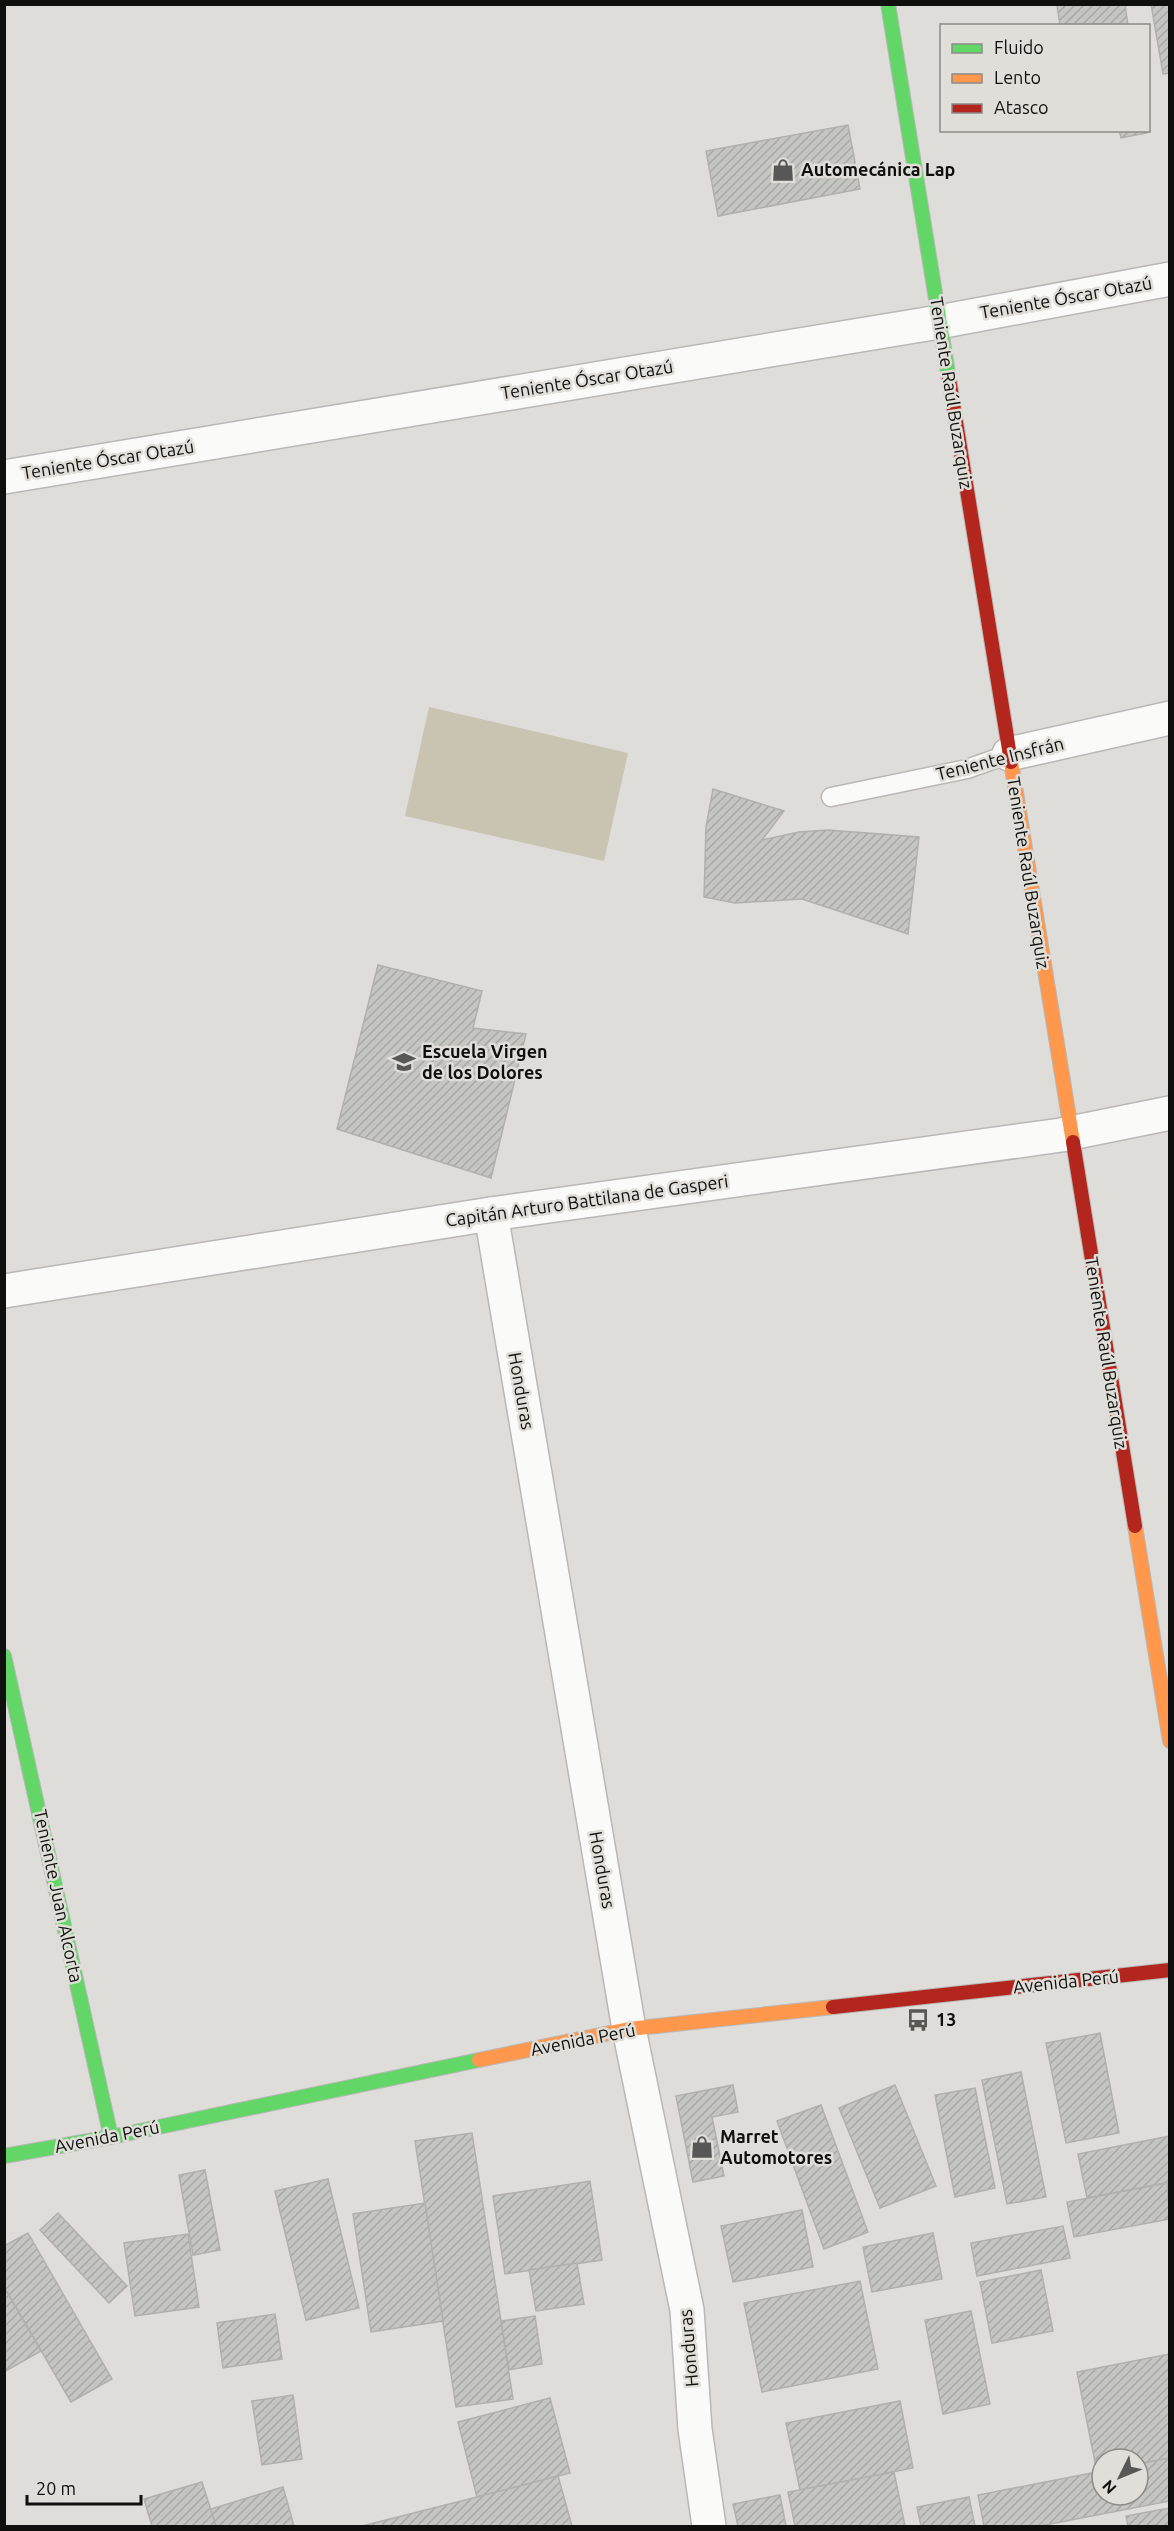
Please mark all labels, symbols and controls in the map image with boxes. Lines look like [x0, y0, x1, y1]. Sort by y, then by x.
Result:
legend [940, 24, 1150, 132]
text: Fluido [994, 37, 1044, 57]
text: Lento [994, 67, 1041, 87]
text: Atasco [994, 97, 1049, 117]
shop icon: Automecánica Lap [770, 157, 796, 183]
place label: Automecánica Lap [801, 159, 955, 179]
street label: Teniente Óscar Otazú [978, 271, 1153, 322]
street label: Teniente Raúl Buzarquiz [927, 295, 977, 490]
street label: Teniente Óscar Otazú [499, 355, 674, 403]
street label: Teniente Óscar Otazú [20, 435, 195, 483]
street label: Teniente Insfrán [934, 732, 1066, 784]
street label: Teniente Raúl Buzarquiz [1004, 775, 1054, 970]
place label: Escuela Virgen de los Dolores [422, 1041, 548, 1082]
school or university icon: Escuela Virgen de los Dolores [391, 1049, 417, 1075]
street label: Capitán Arturo Battilana de Gasperi [444, 1170, 730, 1230]
street label: Teniente Raúl Buzarquiz [1082, 1255, 1132, 1450]
street label: Honduras [505, 1351, 539, 1431]
street label: Teniente Juan Alcorta [31, 1808, 87, 1984]
street label: Honduras [586, 1830, 620, 1910]
street label: Avenida Perú [1012, 1966, 1120, 1996]
bus stop icon: 13 [905, 2007, 931, 2033]
place label: 13 [936, 2009, 956, 2029]
street label: Avenida Perú [529, 2019, 637, 2059]
street label: Avenida Perú [53, 2116, 161, 2156]
place label: Marret Automotores [720, 2126, 832, 2167]
shop icon: Marret Automotores [689, 2134, 715, 2160]
street label: Honduras [675, 2308, 701, 2388]
north arrow [1090, 2447, 1150, 2507]
scale bar [27, 2468, 141, 2506]
text: N [1098, 2477, 1120, 2498]
text: 20 m [36, 2478, 76, 2498]

